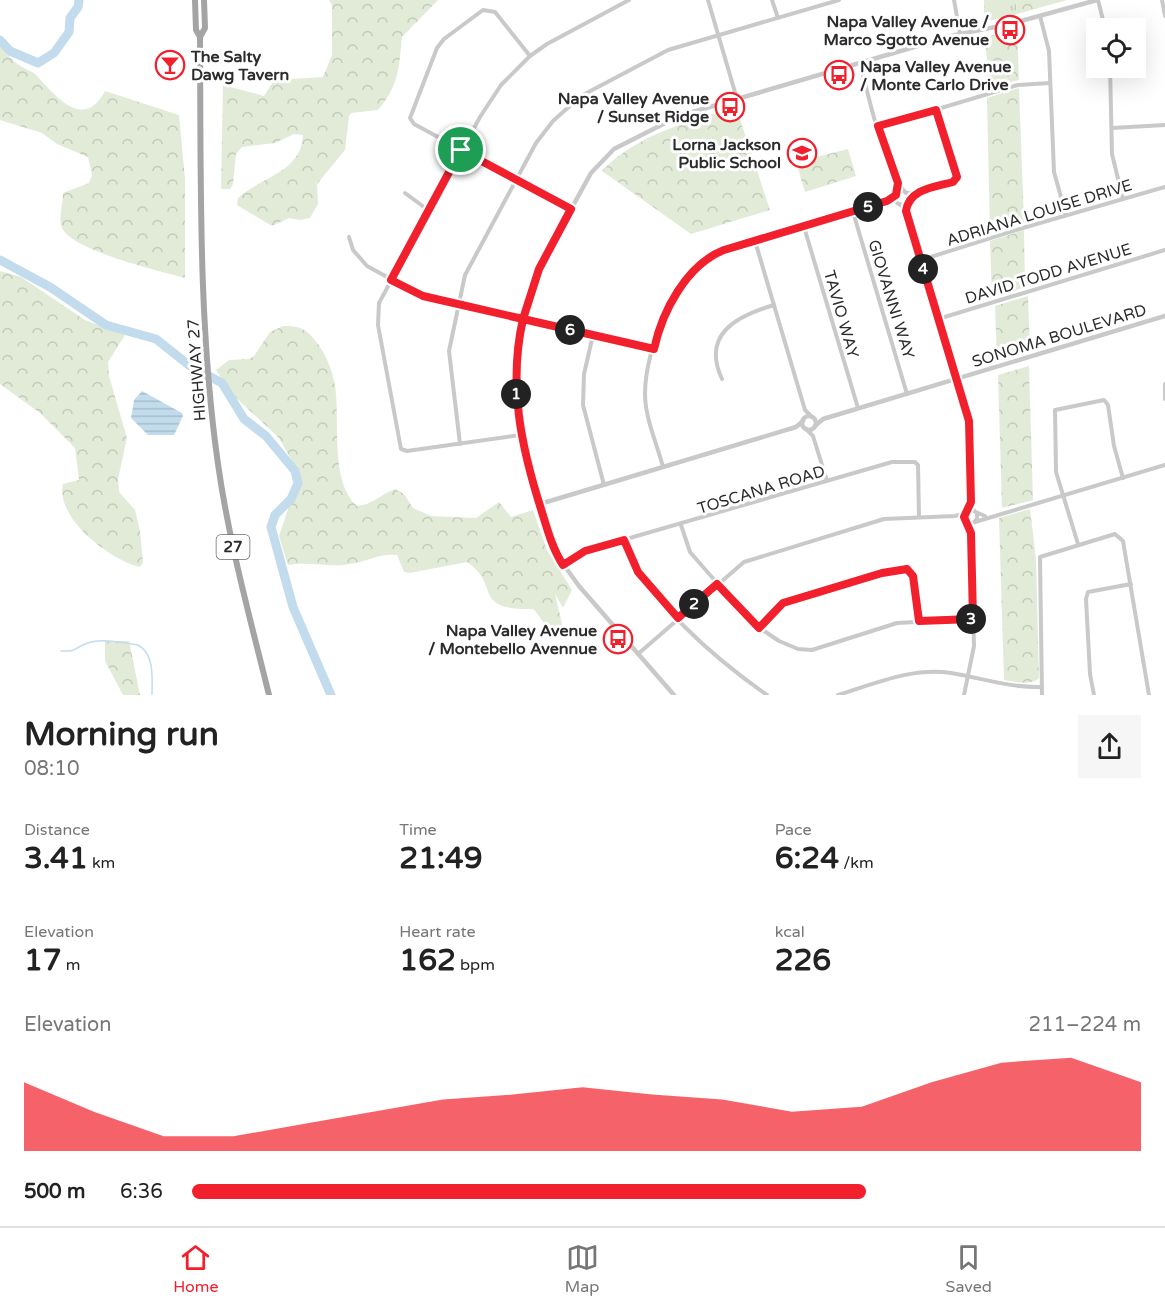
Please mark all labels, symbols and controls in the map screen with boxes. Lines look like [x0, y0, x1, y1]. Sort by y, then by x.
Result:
place label: Napa Valley Avenue / Marco Sgotto Avenue [823, 12, 989, 50]
bus stop icon: Napa Valley Avenue / Marco Sgotto Avenue [994, 14, 1026, 46]
map controls [1086, 18, 1146, 78]
button: locate [1086, 18, 1146, 78]
place label: The Salty Dawg Tavern [190, 47, 289, 85]
bar icon: The Salty Dawg Tavern [154, 49, 186, 81]
place label: Napa Valley Avenue / Monte Carlo Drive [860, 57, 1011, 95]
bus stop icon: Napa Valley Avenue / Monte Carlo Drive [823, 59, 855, 91]
place label: Napa Valley Avenue / Sunset Ridge [558, 89, 709, 127]
bus stop icon: Napa Valley Avenue / Sunset Ridge [714, 91, 746, 123]
pin [435, 124, 486, 175]
icon: arrive [444, 133, 477, 166]
place label: Lorna Jackson Public School [672, 135, 781, 173]
school or university icon: Lorna Jackson Public School [786, 137, 818, 169]
street label: ADRIANA LOUISE DRIVE [944, 175, 1135, 251]
pin: 5 [853, 192, 883, 222]
text: 5 [863, 197, 873, 217]
street label: GIOVANNI WAY [863, 237, 919, 361]
street label: DAVID TODD AVENUE [963, 239, 1134, 309]
pin: 4 [908, 254, 938, 284]
text: 4 [918, 259, 928, 279]
street label: TAVIO WAY [819, 268, 863, 360]
street label: SONOMA BOULEVARD [970, 300, 1149, 372]
pin: 6 [555, 315, 585, 345]
street label: HIGHWAY 27 [183, 318, 211, 422]
text: 6 [565, 320, 575, 340]
pin: 1 [501, 379, 531, 409]
text: 1 [511, 384, 521, 404]
street label: TOSCANA ROAD [695, 461, 827, 519]
road number: 27 [216, 535, 250, 559]
pin: 2 [679, 589, 709, 619]
text: 2 [689, 594, 699, 614]
pin: 3 [956, 604, 986, 634]
text: 3 [966, 609, 976, 629]
place label: Napa Valley Avenue / Montebello Avennue [428, 621, 597, 659]
bus stop icon: Napa Valley Avenue / Montebello Avennue [602, 623, 634, 655]
text: Morning run [24, 715, 219, 754]
button: share [1078, 715, 1141, 778]
text: 08:10 [24, 757, 79, 781]
text: Distance [24, 820, 90, 840]
text: Time [399, 820, 437, 840]
text: Pace [775, 820, 812, 840]
text: 3.41 [24, 840, 88, 877]
text: 21:49 [399, 840, 483, 877]
text: 6:24 [775, 840, 839, 877]
text: km [88, 853, 115, 873]
text: /km [839, 853, 874, 873]
text: Elevation [24, 922, 94, 942]
text: Heart rate [399, 922, 476, 942]
text: kcal [775, 922, 805, 942]
text: 17 [24, 942, 62, 979]
text: 162 [399, 942, 456, 979]
text: 226 [775, 942, 831, 979]
text: m [62, 955, 81, 975]
text: bpm [456, 955, 495, 975]
text: Elevation [24, 1013, 111, 1037]
text: 211–224 m [1028, 1013, 1141, 1037]
text: 500 m [24, 1180, 85, 1204]
text: 6:36 [120, 1180, 163, 1204]
tab: Home [173, 1241, 218, 1297]
tab: Map [565, 1241, 599, 1297]
tab: Saved [946, 1241, 992, 1297]

